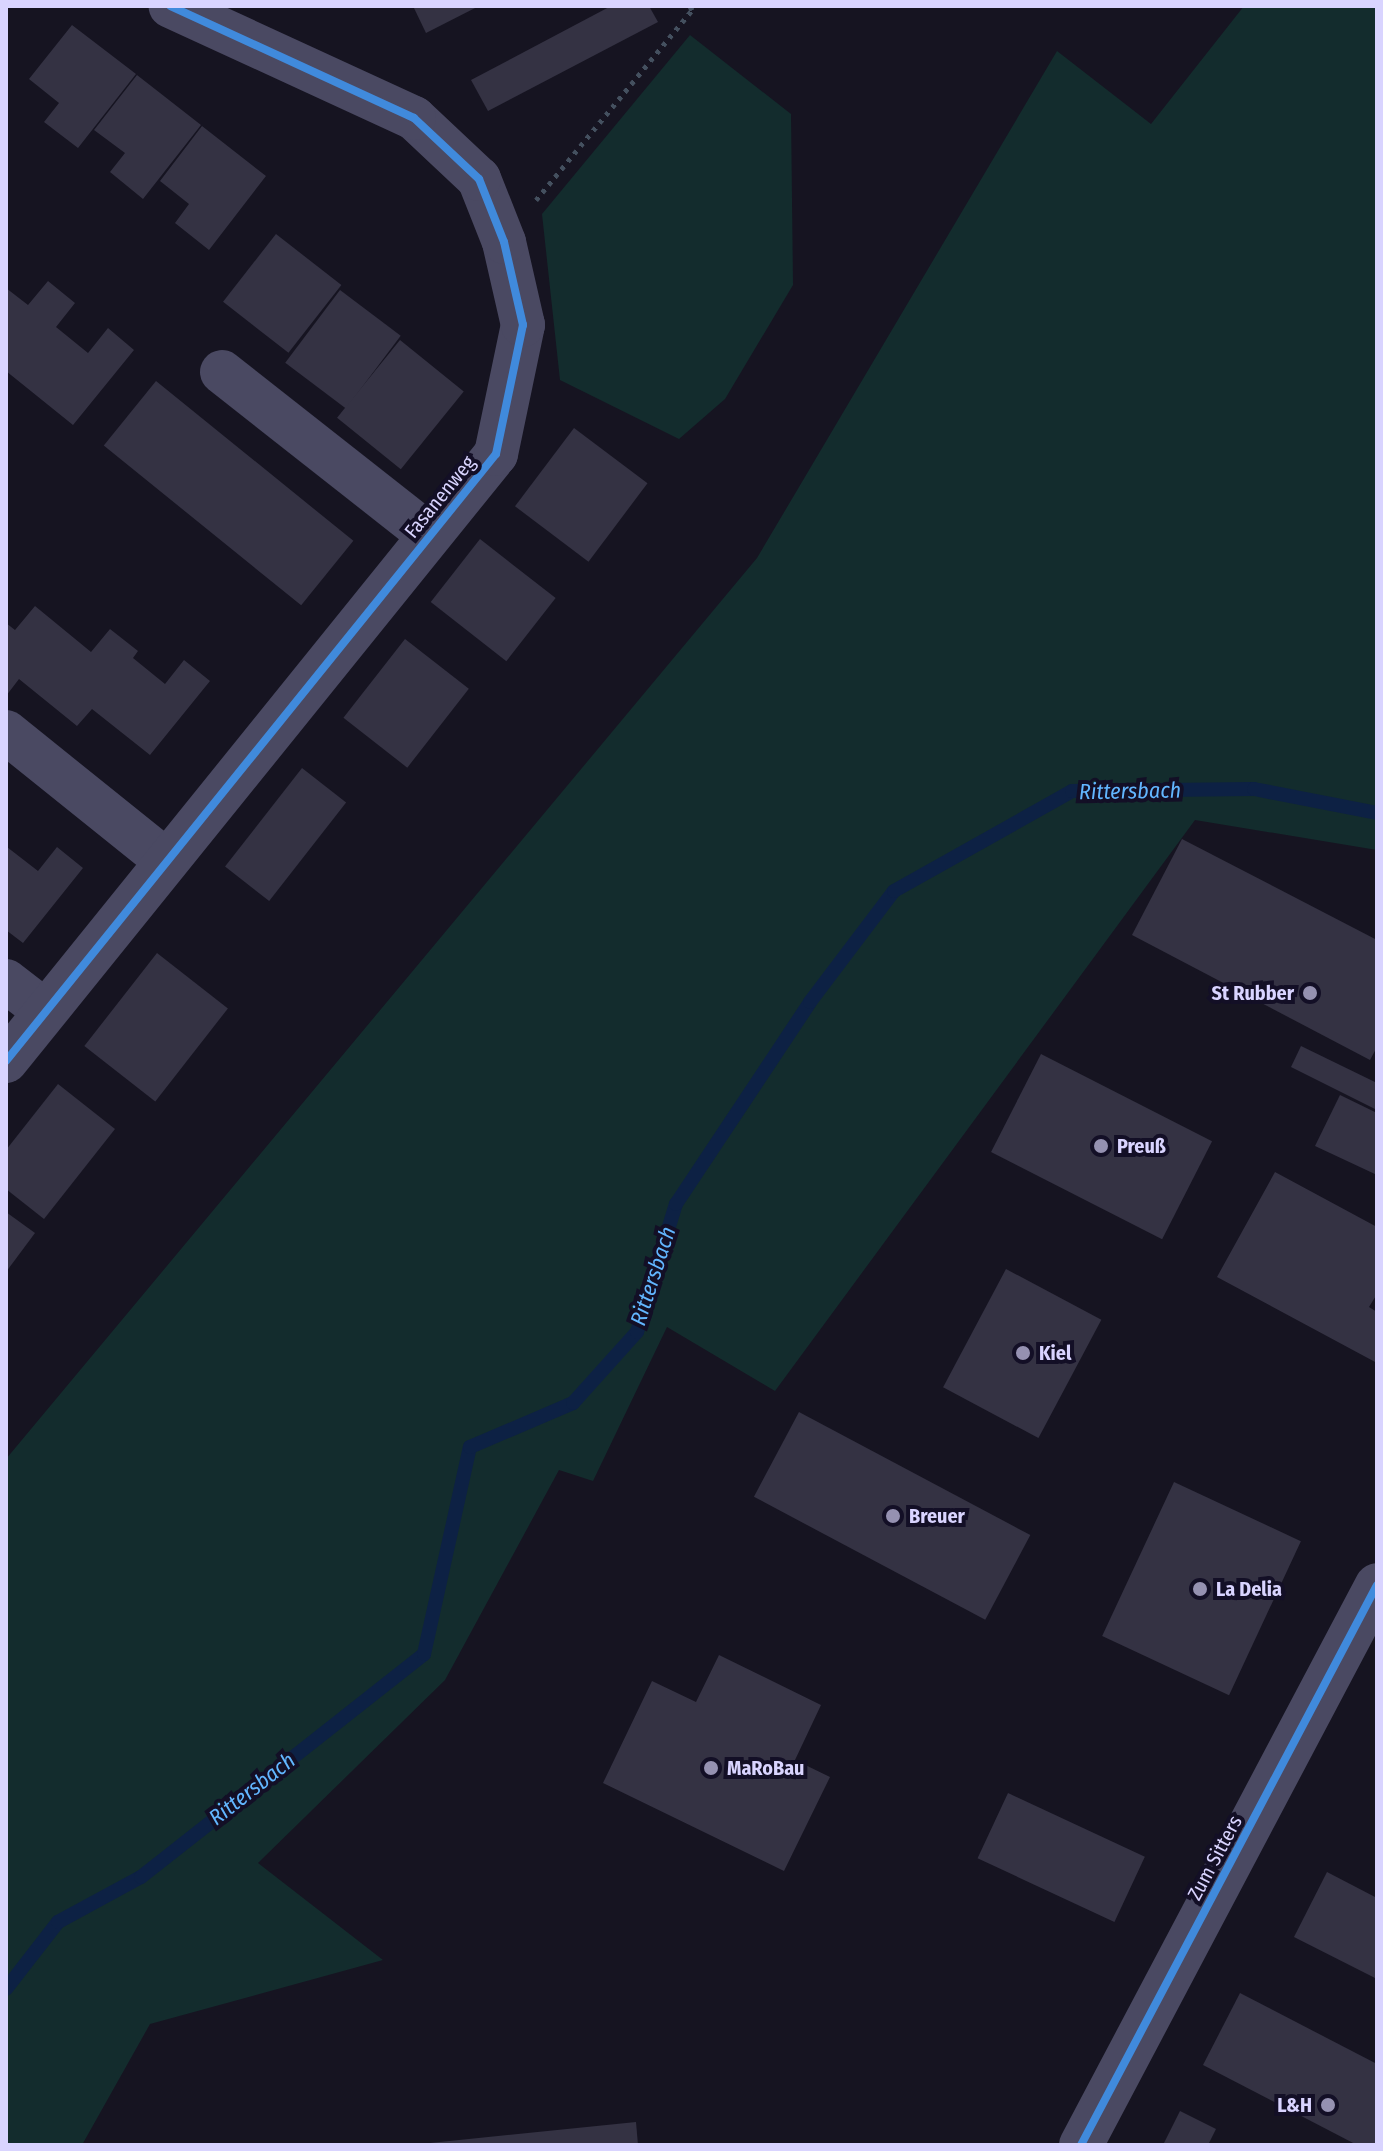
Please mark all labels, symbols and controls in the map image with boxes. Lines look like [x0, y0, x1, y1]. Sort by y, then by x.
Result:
street label: Fasanenweg [400, 451, 480, 543]
water label: Rittersbach [1079, 777, 1181, 805]
place label: St Rubber [1212, 981, 1294, 1005]
marker: St Rubber [1301, 984, 1319, 1002]
place label: Preuß [1117, 1134, 1166, 1158]
marker: Preuß [1092, 1137, 1110, 1155]
water label: Rittersbach [625, 1223, 681, 1329]
place label: Kiel [1039, 1341, 1071, 1365]
marker: Kiel [1014, 1344, 1032, 1362]
place label: Breuer [909, 1504, 965, 1528]
marker: Breuer [884, 1507, 902, 1525]
place label: La Delia [1216, 1577, 1282, 1601]
marker: La Delia [1191, 1580, 1209, 1598]
water label: Rittersbach [204, 1747, 300, 1831]
place label: MaRoBau [727, 1756, 804, 1780]
marker: MaRoBau [702, 1759, 720, 1777]
street label: Zum Sitters [1183, 1812, 1247, 1904]
place label: L&H [1277, 2093, 1312, 2117]
marker: L&H [1319, 2096, 1337, 2114]

